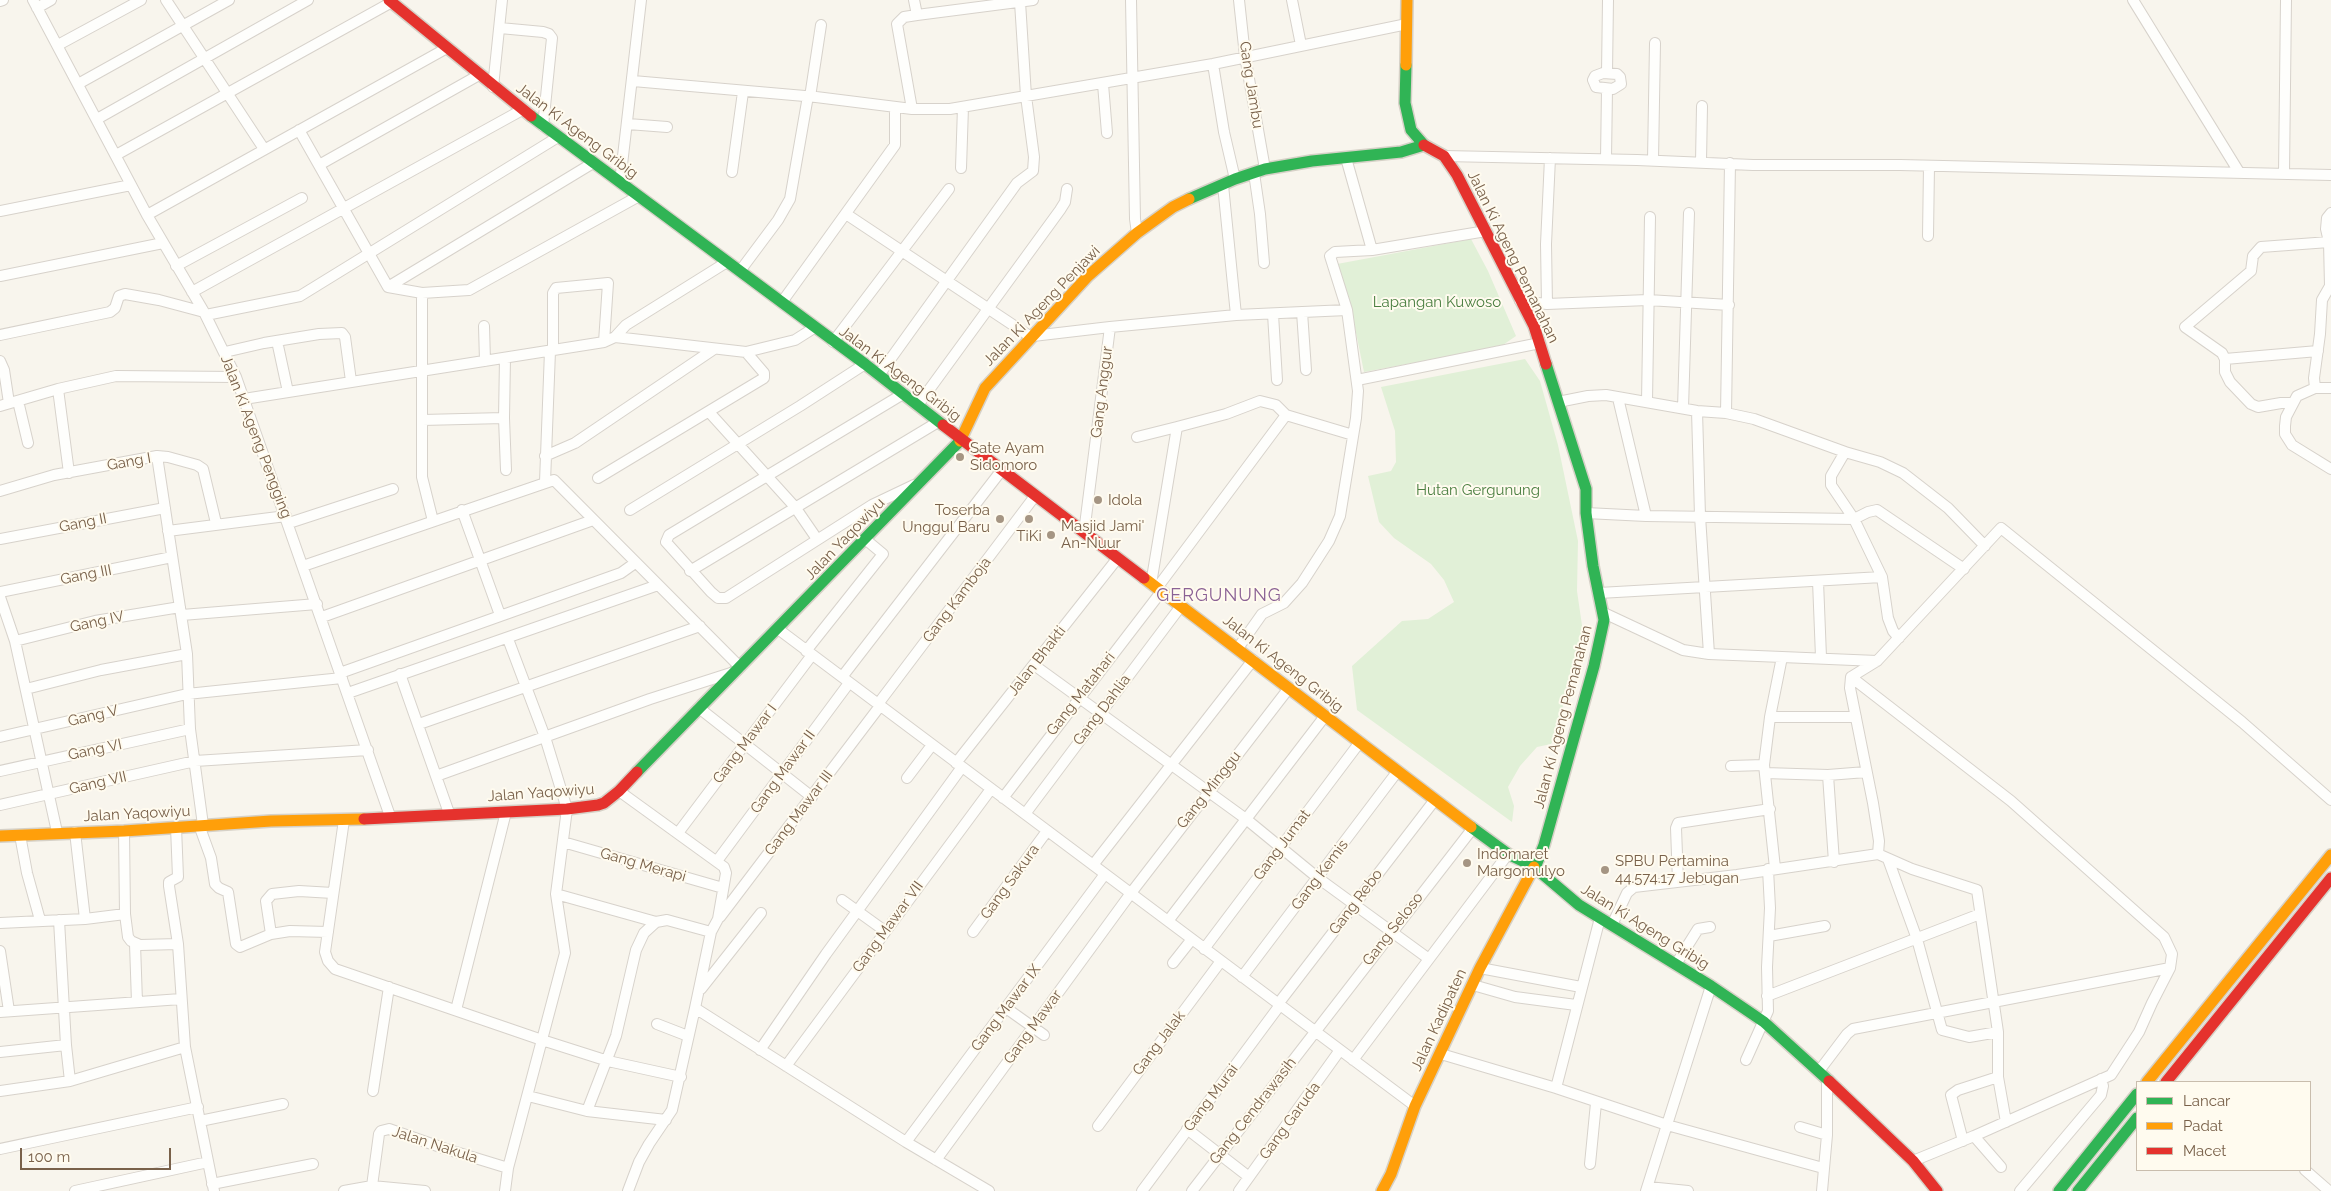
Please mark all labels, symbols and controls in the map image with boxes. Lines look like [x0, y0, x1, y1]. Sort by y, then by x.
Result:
street label: Gang Jambu [1235, 40, 1267, 130]
street label: Jalan Ki Ageng Gribig [513, 79, 641, 183]
street label: Jalan Ki Ageng Pemanahan [1463, 168, 1563, 346]
street label: Jalan Ki Ageng Penjawi [980, 242, 1104, 370]
park label: Lapangan Kuwoso [1373, 293, 1501, 311]
street label: Jalan Ki Ageng Gribig [836, 322, 964, 426]
street label: Gang Anggur [1087, 345, 1117, 439]
street label: Jalan Ki Ageng Pengging [217, 353, 295, 521]
place label: Sate Ayam Sidomoro [970, 439, 1044, 474]
street label: Gang I [106, 449, 152, 475]
marker: Sate Ayam Sidomoro [954, 451, 966, 463]
park label: Hutan Gergunung [1416, 481, 1540, 499]
place label: Idola [1108, 491, 1142, 509]
street label: Jalan Yaqowiyu [801, 494, 889, 584]
marker: Idola [1092, 494, 1104, 506]
place label: Toserba Unggul Baru [902, 501, 990, 536]
street label: Gang II [58, 510, 108, 536]
marker: Toserba Unggul Baru [994, 513, 1006, 525]
marker: TiKi [1023, 513, 1035, 525]
place label: Masjid Jami' An-Nuur [1061, 517, 1145, 552]
place label: TiKi [1016, 527, 1042, 545]
marker: Masjid Jami' An-Nuur [1045, 529, 1057, 541]
street label: Gang Kamboja [919, 554, 995, 646]
street label: Gang III [59, 561, 113, 589]
district label: GERGUNUNG [1155, 585, 1283, 607]
street label: Gang IV [68, 608, 126, 636]
street label: Jalan Ki Ageng Gribig [1219, 611, 1347, 717]
street label: Jalan Bhakti [1004, 623, 1070, 699]
street label: Jalan Ki Ageng Pemanahan [1530, 623, 1596, 811]
street label: Gang Matahari [1043, 649, 1119, 739]
street label: Gang Dahlia [1070, 671, 1134, 749]
street label: Gang Mawar I [709, 701, 781, 787]
street label: Gang V [66, 702, 120, 730]
street label: Gang Mawar II [747, 727, 819, 817]
street label: Gang VI [66, 736, 124, 764]
street label: Gang Minggu [1173, 748, 1245, 832]
street label: Gang Mawar III [761, 767, 837, 859]
street label: Gang VII [68, 768, 128, 798]
street label: Jalan Yaqowiyu [487, 780, 595, 806]
street label: Jalan Yaqowiyu [83, 802, 191, 826]
street label: Gang Jumat [1250, 806, 1314, 884]
street label: Gang Kemis [1288, 836, 1352, 914]
street label: Gang Sakura [977, 841, 1043, 923]
street label: Gang Merapi [598, 844, 688, 886]
place label: Indomaret Margomulyo [1477, 845, 1565, 880]
place label: SPBU Pertamina 44.574.17 Jebugan [1615, 852, 1739, 887]
marker: Indomaret Margomulyo [1461, 857, 1473, 869]
marker: SPBU Pertamina 44.574.17 Jebugan [1599, 864, 1611, 876]
street label: Gang Rebo [1326, 866, 1386, 938]
street label: Gang Mawar VII [849, 878, 927, 976]
street label: Jalan Ki Ageng Gribig [1578, 880, 1712, 974]
street label: Gang Seloso [1359, 889, 1427, 969]
street label: Gang Mawar IX [967, 961, 1045, 1055]
street label: Jalan Kadipaten [1408, 966, 1470, 1074]
street label: Gang Mawar [1000, 986, 1066, 1068]
street label: Gang Jalak [1129, 1007, 1189, 1079]
street label: Gang Cendrawasih [1206, 1054, 1300, 1168]
street label: Gang Murai [1180, 1061, 1242, 1135]
street label: Gang Garuda [1256, 1079, 1324, 1163]
legend [2136, 1081, 2311, 1171]
text: Lancar [2183, 1092, 2230, 1110]
text: Padat [2183, 1117, 2223, 1135]
street label: Jalan Nakula [390, 1123, 480, 1167]
scale bar [22, 1138, 174, 1170]
text: Macet [2183, 1142, 2226, 1160]
text: 100 m [28, 1148, 70, 1166]

